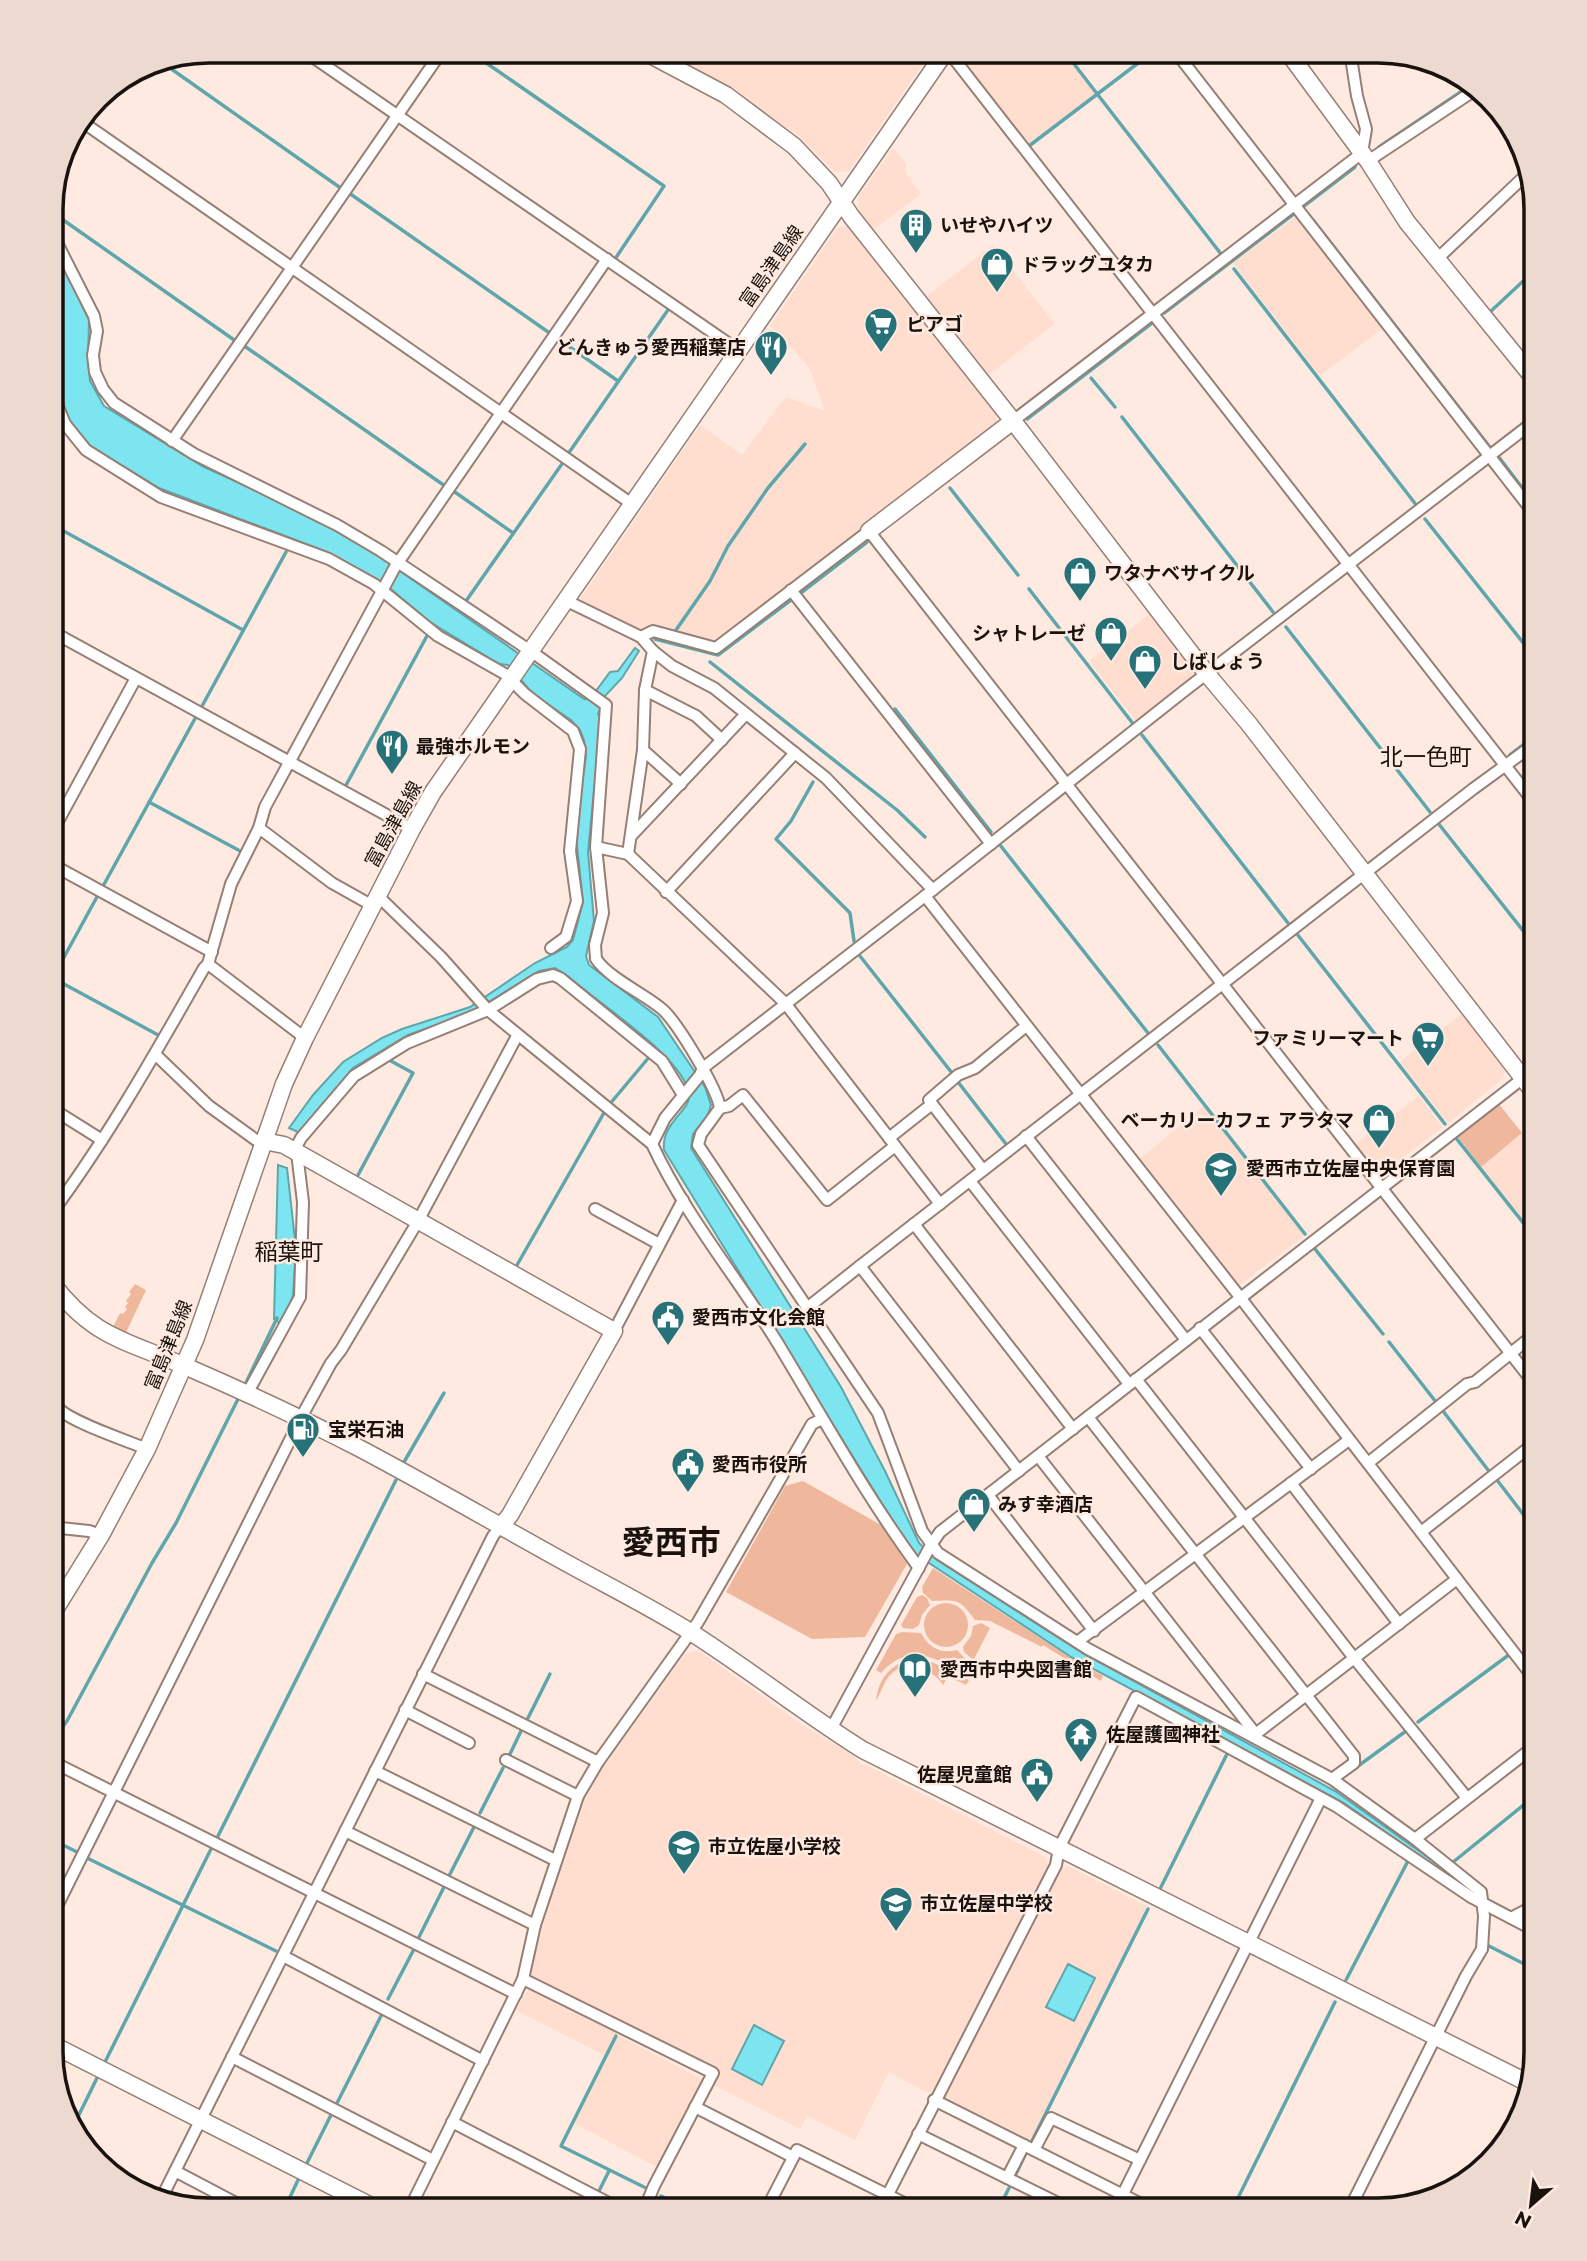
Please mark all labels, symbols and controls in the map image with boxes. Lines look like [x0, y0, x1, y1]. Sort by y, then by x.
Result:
building icon: いせやハイツ [897, 206, 935, 255]
place label: いせやハイツ [940, 214, 1054, 237]
street label: 富島津島線 [735, 221, 808, 312]
shop icon: ドラッグユタカ [978, 245, 1016, 294]
place label: ドラッグユタカ [1021, 253, 1154, 276]
supermarket icon: ピアゴ [862, 305, 900, 354]
place label: ピアゴ [906, 313, 963, 336]
restaurant icon: どんきゅう愛西稲葉店 [752, 328, 790, 377]
place label: どんきゅう愛西稲葉店 [556, 336, 746, 359]
shop icon: ワタナベサイクル [1061, 554, 1099, 603]
place label: ワタナベサイクル [1104, 562, 1255, 585]
shop icon: シャトレーゼ [1092, 614, 1130, 663]
place label: シャトレーゼ [972, 622, 1086, 645]
shop icon: しばしょう [1126, 642, 1164, 691]
place label: しばしょう [1170, 650, 1265, 673]
restaurant icon: 最強ホルモン [373, 727, 411, 776]
place label: 最強ホルモン [416, 735, 530, 758]
district label: 北一色町 [1380, 743, 1472, 771]
street label: 富島津島線 [360, 777, 427, 871]
supermarket icon: ファミリーマート [1409, 1019, 1447, 1068]
place label: ファミリーマート [1252, 1027, 1404, 1050]
shop icon: ベーカリーカフェ アラタマ [1360, 1101, 1398, 1150]
place label: ベーカリーカフェ アラタマ [1121, 1109, 1354, 1132]
school or university icon: 愛西市立佐屋中央保育園 [1202, 1149, 1240, 1198]
place label: 愛西市立佐屋中央保育園 [1246, 1157, 1455, 1180]
district label: 稲葉町 [255, 1238, 324, 1266]
street label: 富島津島線 [140, 1297, 197, 1394]
public building icon: 愛西市文化会館 [649, 1298, 687, 1347]
place label: 愛西市文化会館 [692, 1306, 825, 1329]
fuel station icon: 宝栄石油 [284, 1410, 322, 1459]
place label: 宝栄石油 [328, 1418, 404, 1441]
public building icon: 愛西市役所 [669, 1445, 707, 1494]
place label: 愛西市役所 [712, 1453, 807, 1476]
shop icon: みす幸酒店 [955, 1485, 993, 1534]
place label: みす幸酒店 [998, 1493, 1093, 1516]
district label: 愛西市 [622, 1522, 721, 1562]
library icon: 愛西市中央図書館 [896, 1650, 934, 1699]
place label: 愛西市中央図書館 [940, 1658, 1092, 1681]
temple icon: 佐屋護國神社 [1062, 1715, 1100, 1764]
place label: 佐屋護國神社 [1106, 1723, 1220, 1746]
public building icon: 佐屋児童館 [1018, 1755, 1056, 1804]
place label: 佐屋児童館 [917, 1763, 1012, 1786]
school or university icon: 市立佐屋小学校 [665, 1827, 703, 1876]
place label: 市立佐屋小学校 [708, 1835, 841, 1858]
school or university icon: 市立佐屋中学校 [877, 1884, 915, 1933]
place label: 市立佐屋中学校 [920, 1892, 1053, 1915]
north arrow [1496, 2170, 1566, 2240]
text: N [1511, 2206, 1535, 2233]

